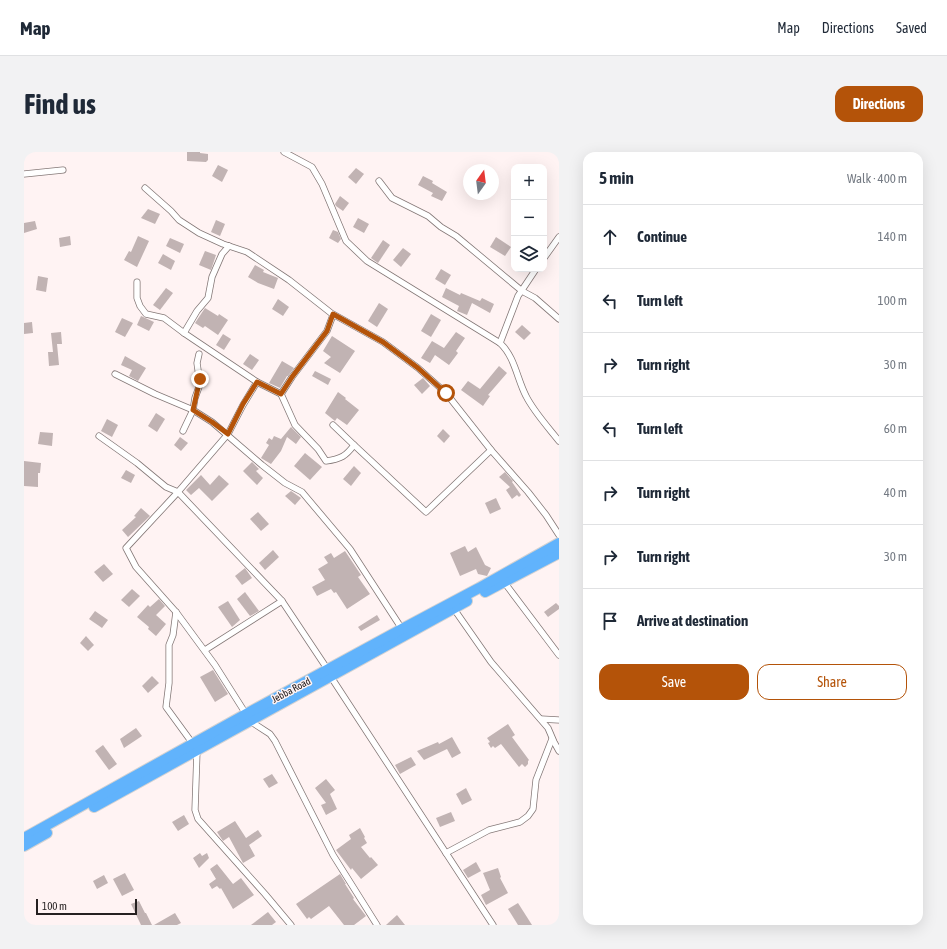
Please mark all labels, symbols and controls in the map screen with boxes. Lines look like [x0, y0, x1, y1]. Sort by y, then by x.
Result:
text: Map [20, 17, 51, 39]
text: Map [777, 20, 800, 36]
text: Directions [822, 20, 874, 36]
text: Saved [896, 20, 927, 36]
button: Directions [835, 86, 923, 122]
text: Find us [24, 88, 96, 120]
north arrow [463, 164, 499, 200]
map controls [511, 164, 547, 272]
button: + [511, 164, 547, 200]
text: 5 min [599, 168, 634, 188]
text: Walk · 400 m [847, 171, 907, 186]
button: − [511, 200, 547, 236]
icon: ahead [599, 226, 621, 248]
text: Continue [637, 228, 687, 245]
text: 140 m [878, 229, 907, 244]
button: layers [511, 236, 547, 272]
icon: left [599, 290, 621, 312]
text: Turn left [637, 292, 683, 309]
text: 100 m [878, 293, 907, 308]
icon: right [599, 354, 621, 376]
text: Turn right [637, 356, 690, 373]
text: 30 m [884, 357, 907, 372]
route end [191, 370, 209, 388]
route start [437, 384, 455, 402]
icon: left [599, 418, 621, 440]
text: Turn left [637, 420, 683, 437]
text: 60 m [884, 421, 907, 436]
icon: right [599, 482, 621, 504]
text: Turn right [637, 484, 690, 501]
text: 40 m [884, 485, 907, 500]
icon: right [599, 546, 621, 568]
text: Turn right [637, 548, 690, 565]
text: 30 m [884, 549, 907, 564]
icon: arrive [599, 610, 621, 632]
text: Arrive at destination [637, 612, 748, 629]
button: Save [599, 664, 749, 700]
button: Share [757, 664, 907, 700]
street label: Jebba Road [270, 675, 312, 705]
scale bar [36, 897, 137, 916]
text: 100 m [42, 900, 67, 912]

